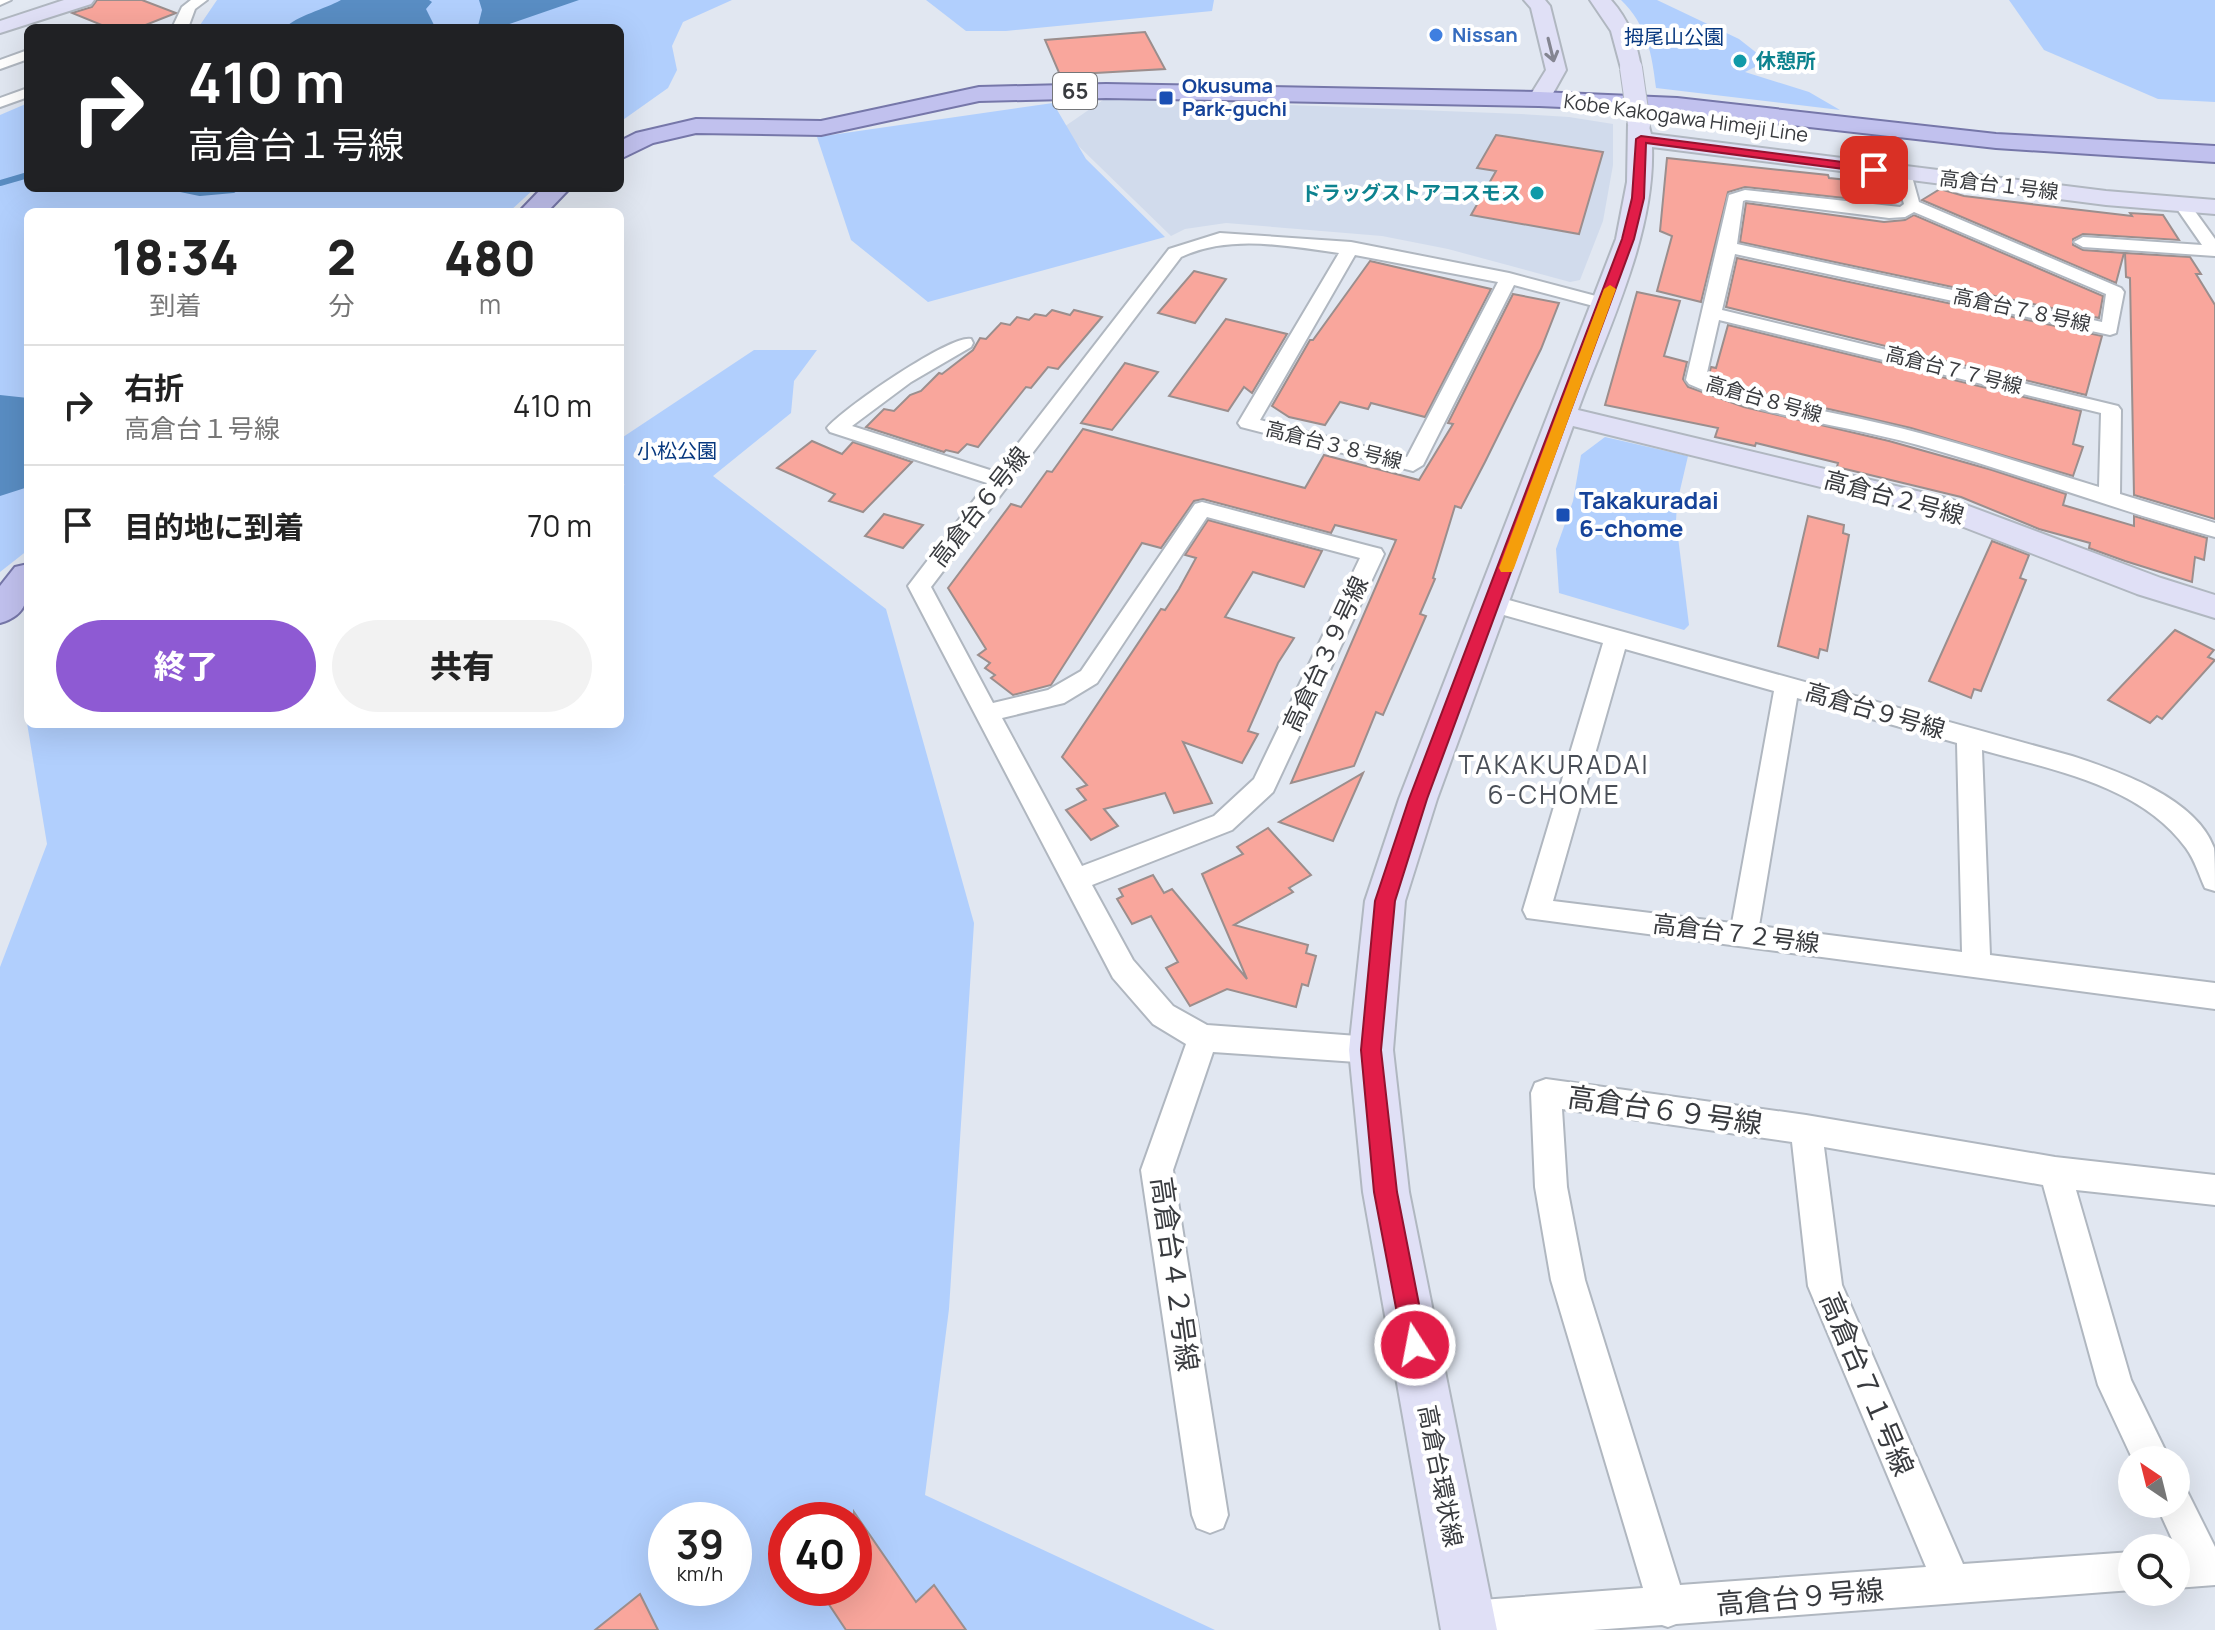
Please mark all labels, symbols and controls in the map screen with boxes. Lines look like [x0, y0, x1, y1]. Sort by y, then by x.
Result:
place label: Nissan [1452, 21, 1518, 48]
park label: 拇尾山公園 [1624, 23, 1724, 50]
marker: Nissan [1427, 26, 1445, 44]
one-way arrow [1544, 37, 1559, 62]
text: 410 m [188, 43, 345, 120]
place label: 休憩所 [1756, 47, 1816, 74]
marker: 休憩所 [1731, 52, 1749, 70]
icon: right [56, 56, 160, 160]
place label: Okusuma Park-guchi [1182, 72, 1287, 122]
road number: 65 [1053, 73, 1097, 109]
street label: Kobe Kakogawa Himeji Line [1562, 87, 1810, 148]
marker: Okusuma Park-guchi [1157, 89, 1175, 107]
text: 高倉台１号線 [188, 120, 404, 169]
pin [1840, 136, 1908, 204]
icon: arrive [1852, 148, 1896, 192]
street label: 高倉台１号線 [1938, 164, 2060, 205]
place label: ドラッグストアコスモス [1301, 179, 1521, 206]
marker: ドラッグストアコスモス [1528, 184, 1546, 202]
text: 18:34 [112, 224, 239, 289]
text: 2 [327, 224, 356, 289]
text: 480 [444, 225, 536, 290]
street label: 高倉台７８号線 [1951, 282, 2093, 337]
text: m [479, 286, 501, 322]
text: 到着 [149, 287, 201, 323]
text: 分 [328, 287, 354, 323]
street label: 高倉台７７号線 [1883, 339, 2025, 400]
text: 右折 [124, 367, 184, 408]
street label: 高倉台８号線 [1703, 369, 1826, 428]
icon: right [56, 383, 100, 427]
text: 410 m [513, 385, 592, 426]
text: 高倉台１号線 [124, 410, 280, 446]
street label: 高倉台３８号線 [1263, 414, 1405, 475]
park label: 小松公園 [637, 437, 717, 464]
street label: 高倉台６号線 [921, 439, 1036, 573]
street label: 高倉台２号線 [1821, 462, 1968, 531]
place label: Takakuradai 6-chome [1579, 483, 1719, 544]
icon: arrive [56, 503, 100, 547]
text: 70 m [527, 505, 592, 546]
text: 目的地に到着 [124, 506, 304, 547]
marker: Takakuradai 6-chome [1554, 506, 1572, 524]
street label: 高倉台３９号線 [1274, 570, 1375, 736]
button: 終了 [56, 620, 316, 712]
button: 共有 [332, 620, 592, 712]
street label: 高倉台９号線 [1802, 674, 1949, 745]
district label: TAKAKURADAI 6-CHOME [1458, 746, 1650, 812]
street label: 高倉台７２号線 [1651, 906, 1822, 959]
street label: 高倉台６９号線 [1565, 1077, 1765, 1141]
street label: 高倉台４２号線 [1144, 1174, 1208, 1374]
street label: 高倉台７１号線 [1812, 1286, 1924, 1481]
position arrow [1373, 1303, 1457, 1387]
street label: 高倉台環状線 [1412, 1402, 1471, 1550]
north arrow [2118, 1446, 2190, 1518]
map controls [2118, 1446, 2190, 1606]
speed limit sign: 40 [768, 1502, 872, 1606]
text: 39 [676, 1516, 724, 1571]
button: search [2118, 1534, 2190, 1606]
text: km/h [677, 1560, 723, 1587]
street label: 高倉台９号線 [1715, 1570, 1885, 1622]

